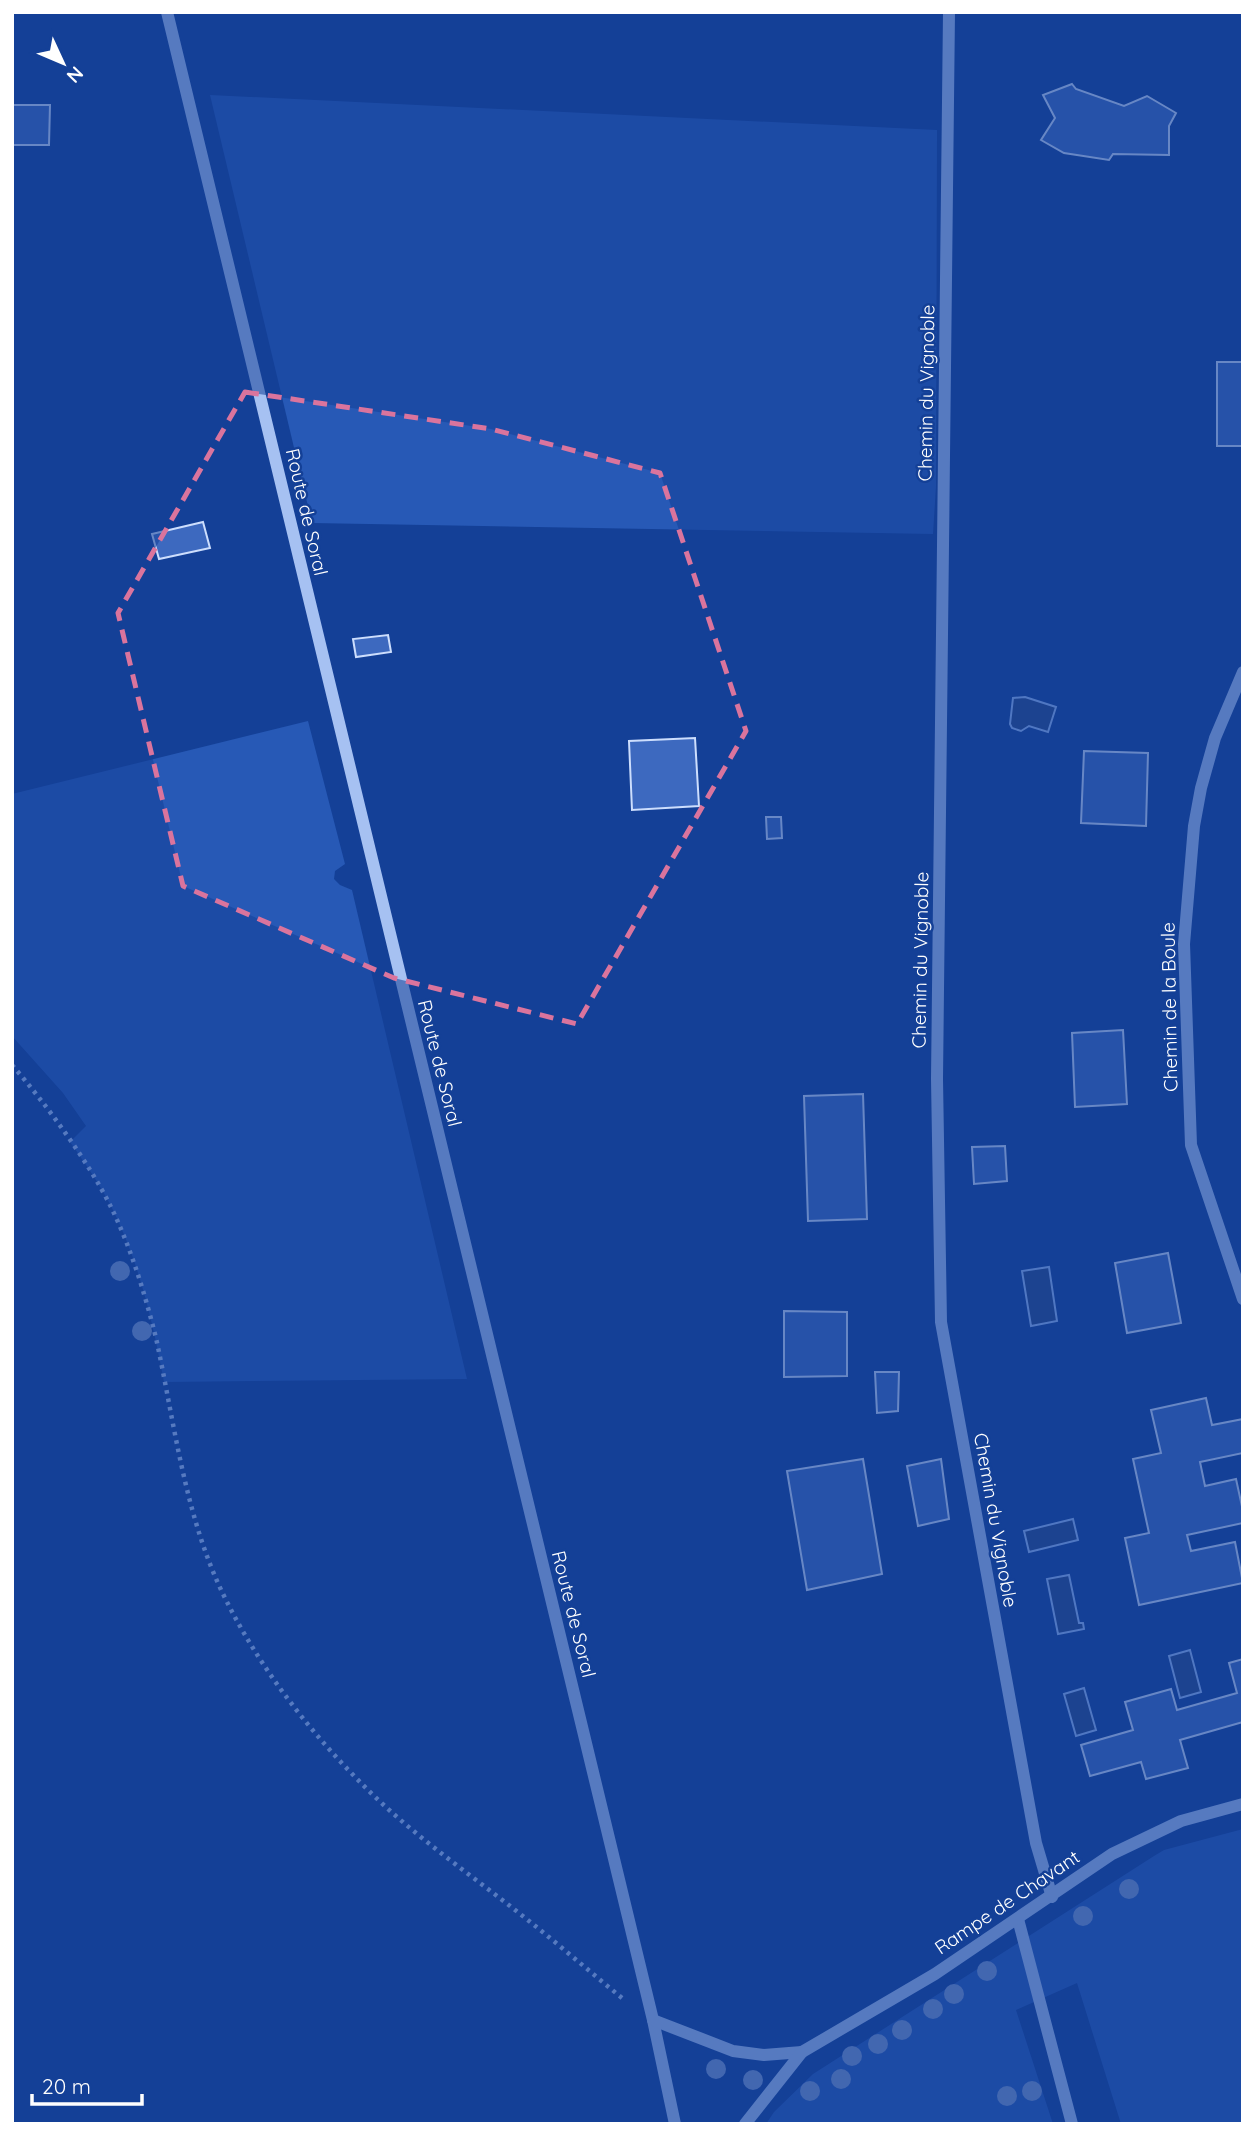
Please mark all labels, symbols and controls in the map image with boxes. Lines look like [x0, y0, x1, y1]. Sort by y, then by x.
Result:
north arrow [28, 28, 98, 98]
text: N [62, 61, 89, 88]
street label: Chemin du Vignoble [912, 304, 940, 482]
street label: Route de Soral [281, 446, 333, 578]
street label: Chemin du Vignoble [906, 871, 934, 1049]
street label: Chemin de la Boule [1156, 922, 1182, 1092]
street label: Route de Soral [413, 997, 467, 1129]
street label: Chemin du Vignoble [969, 1431, 1023, 1609]
street label: Route de Soral [547, 1548, 601, 1680]
street label: Rampe de Chavant [930, 1845, 1084, 1959]
scale bar [32, 2062, 142, 2106]
text: 20 m [42, 2073, 91, 2099]

